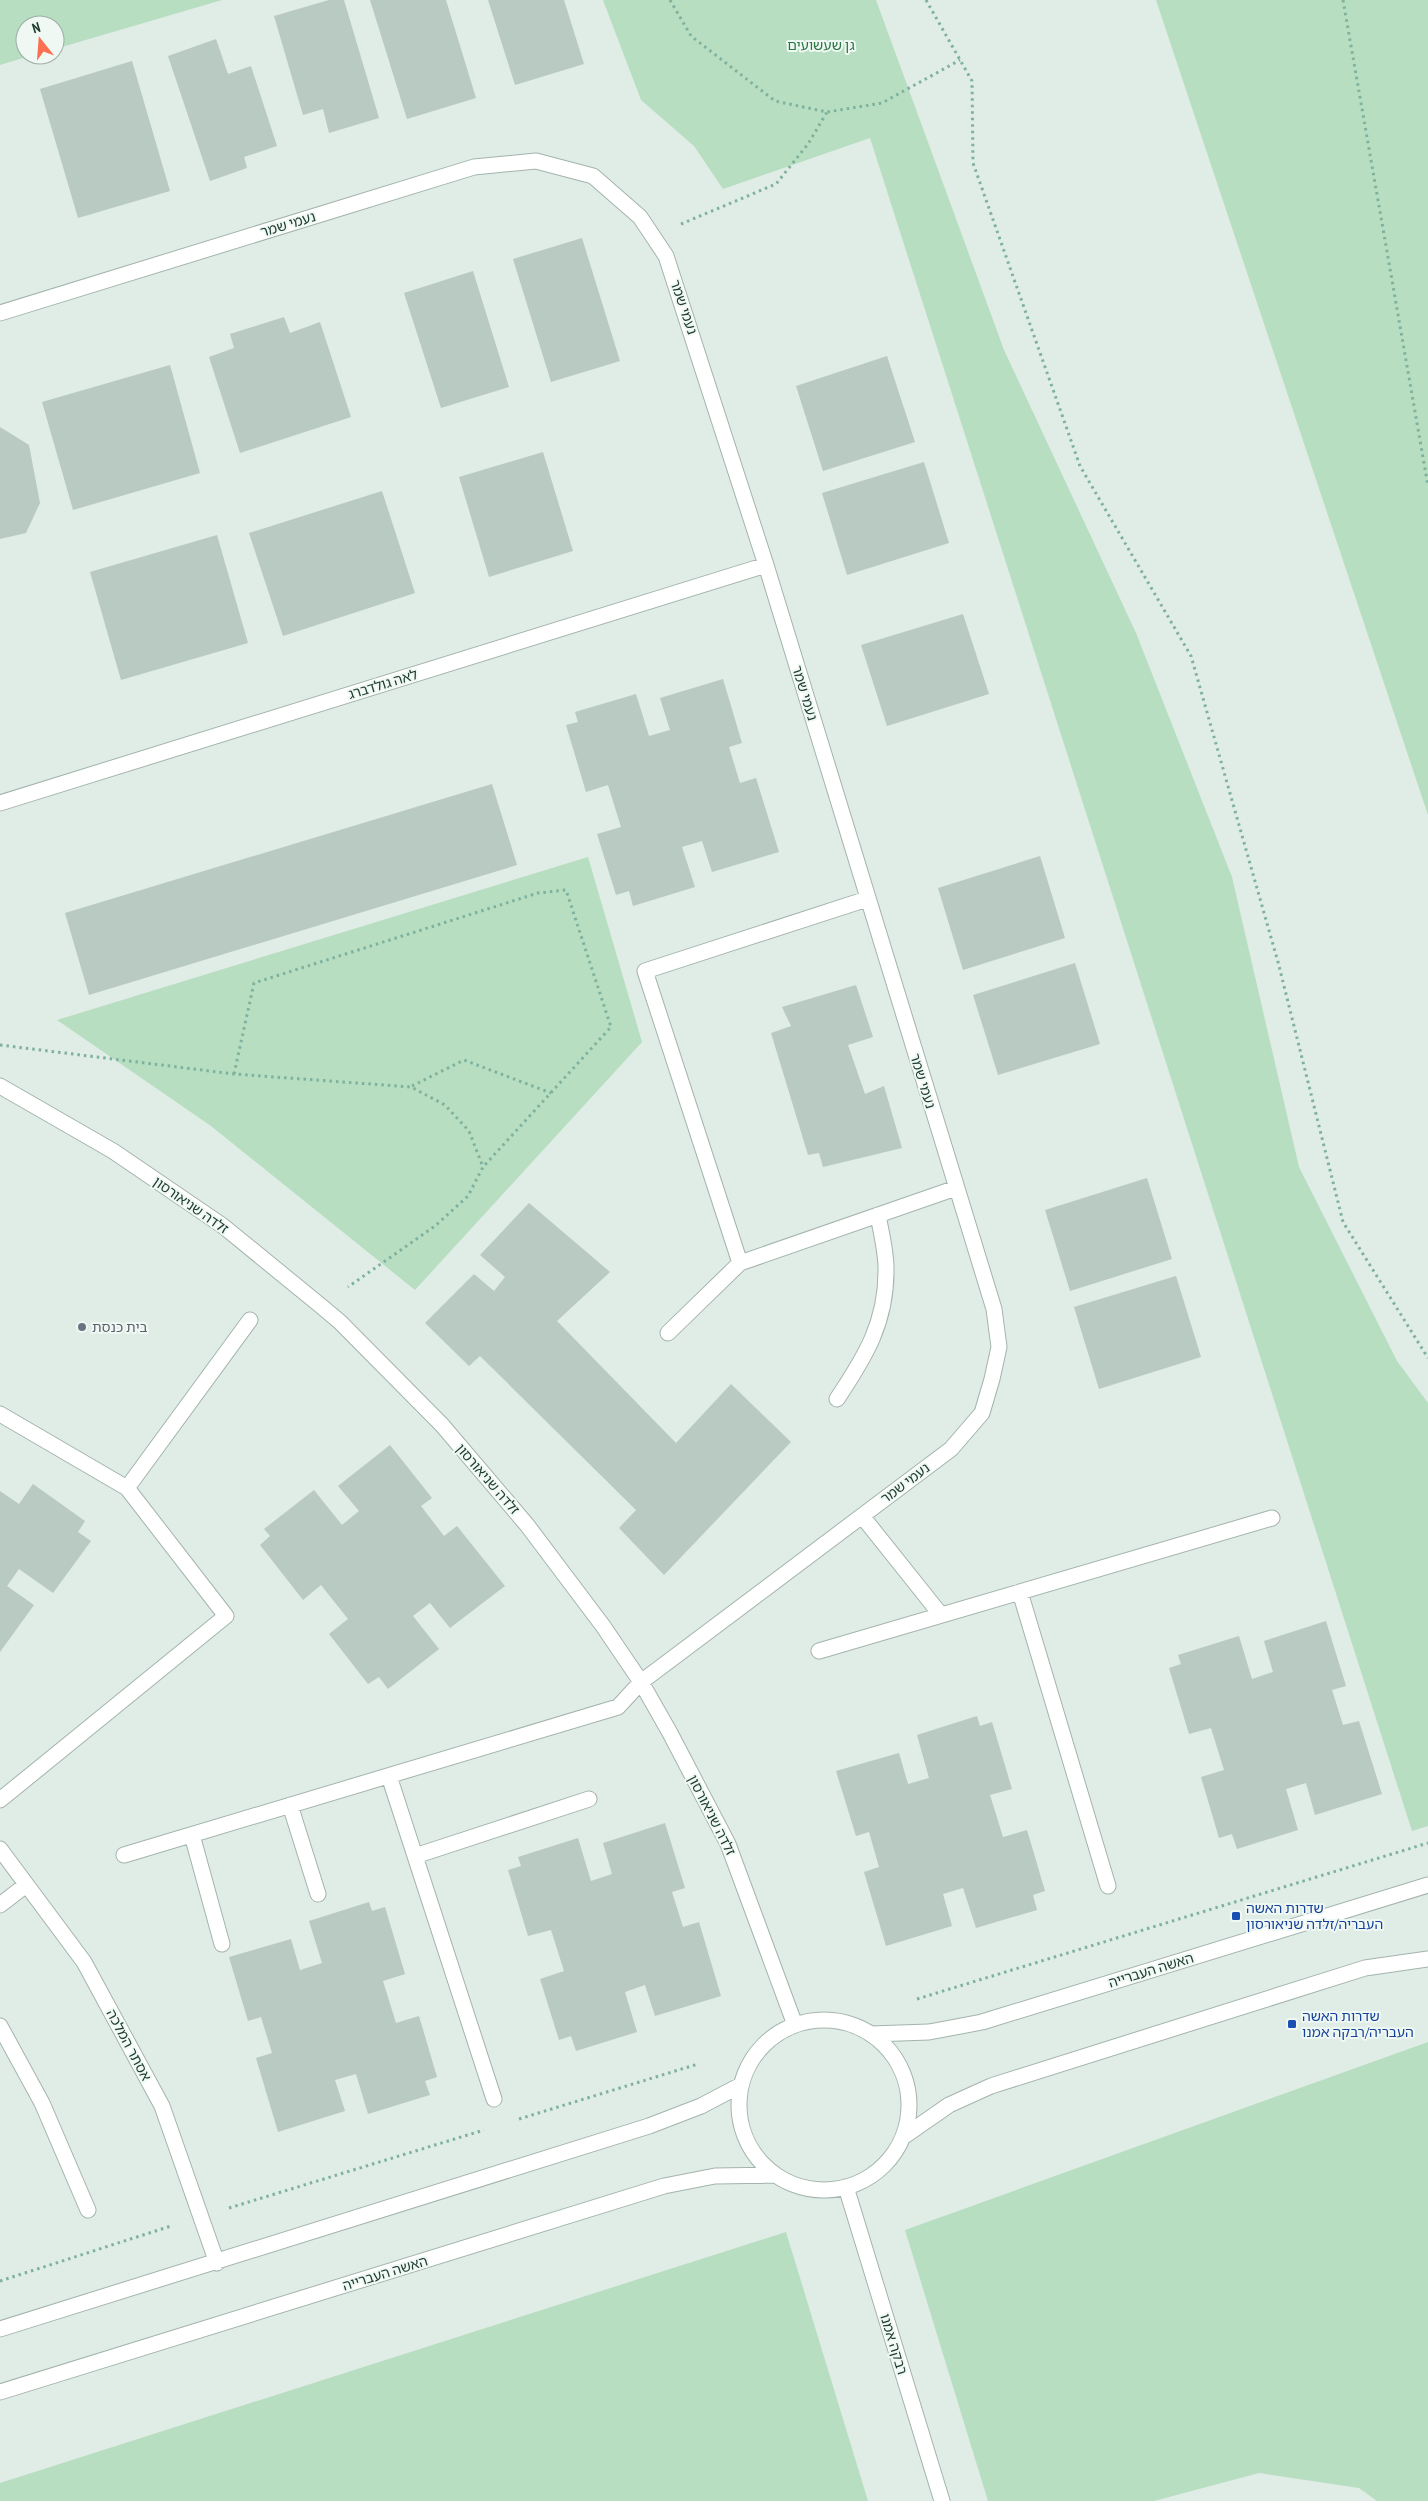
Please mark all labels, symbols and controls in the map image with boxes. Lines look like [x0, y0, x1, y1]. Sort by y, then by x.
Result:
north arrow [15, 15, 65, 65]
text: N [30, 18, 42, 37]
park label: גן שעשועים [787, 36, 855, 54]
street label: נעמי שמר [258, 207, 318, 241]
street label: נעמי שמר [666, 277, 702, 337]
street label: נעמי שמר [788, 663, 822, 723]
street label: לאה גולדברג [346, 665, 420, 703]
street label: נעמי שמר [906, 1051, 940, 1111]
street label: זלדה שניאורסון [150, 1172, 233, 1238]
place label: בית כנסת [92, 1318, 148, 1336]
marker: בית כנסת [76, 1321, 88, 1333]
street label: זלדה שניאורסון [452, 1440, 524, 1519]
street label: נעמי שמר [877, 1459, 933, 1507]
street label: זלדה שניאורסון [684, 1772, 740, 1859]
place label: שדרות האשה העבריה/זלדה שניאורסון [1246, 1899, 1383, 1933]
marker: שדרות האשה העבריה/זלדה שניאורסון [1230, 1910, 1242, 1922]
street label: האשה העברייה [1106, 1949, 1196, 1991]
street label: אסתר המלכה [103, 2006, 155, 2084]
place label: שדרות האשה העבריה/רבקה אמנו [1302, 2007, 1414, 2041]
marker: שדרות האשה העבריה/רבקה אמנו [1286, 2018, 1298, 2030]
street label: האשה העברייה [340, 2252, 430, 2294]
street label: רבקה אמנו [876, 2311, 912, 2377]

